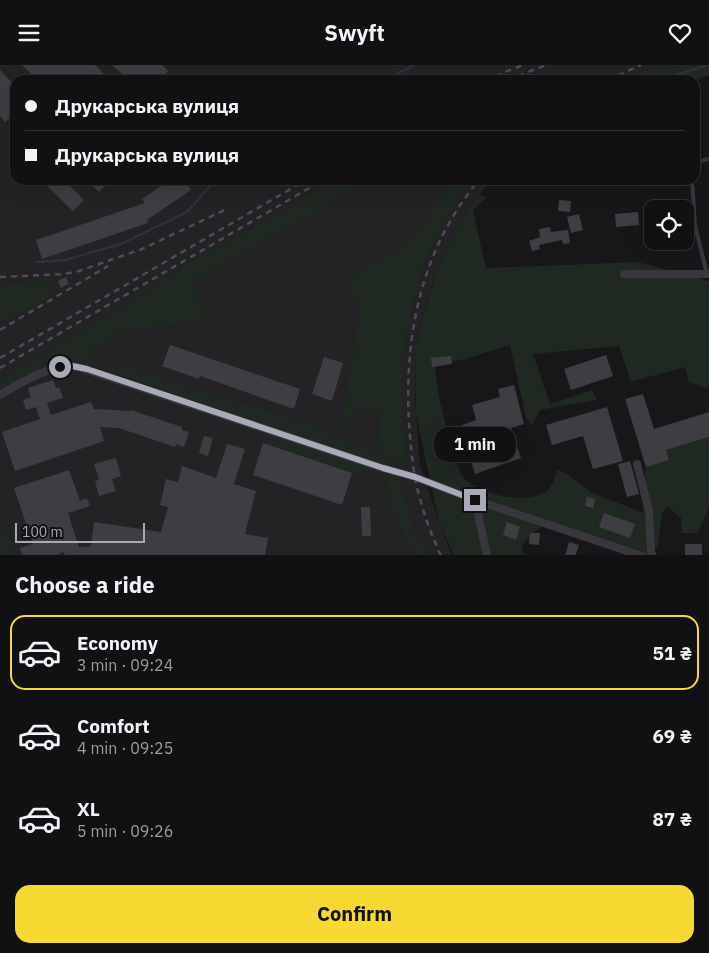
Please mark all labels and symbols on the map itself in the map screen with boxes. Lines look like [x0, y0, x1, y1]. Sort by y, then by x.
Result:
route start [49, 356, 71, 378]
callout: 1 min [434, 427, 516, 463]
route end [464, 489, 486, 511]
scale bar [15, 521, 145, 544]

